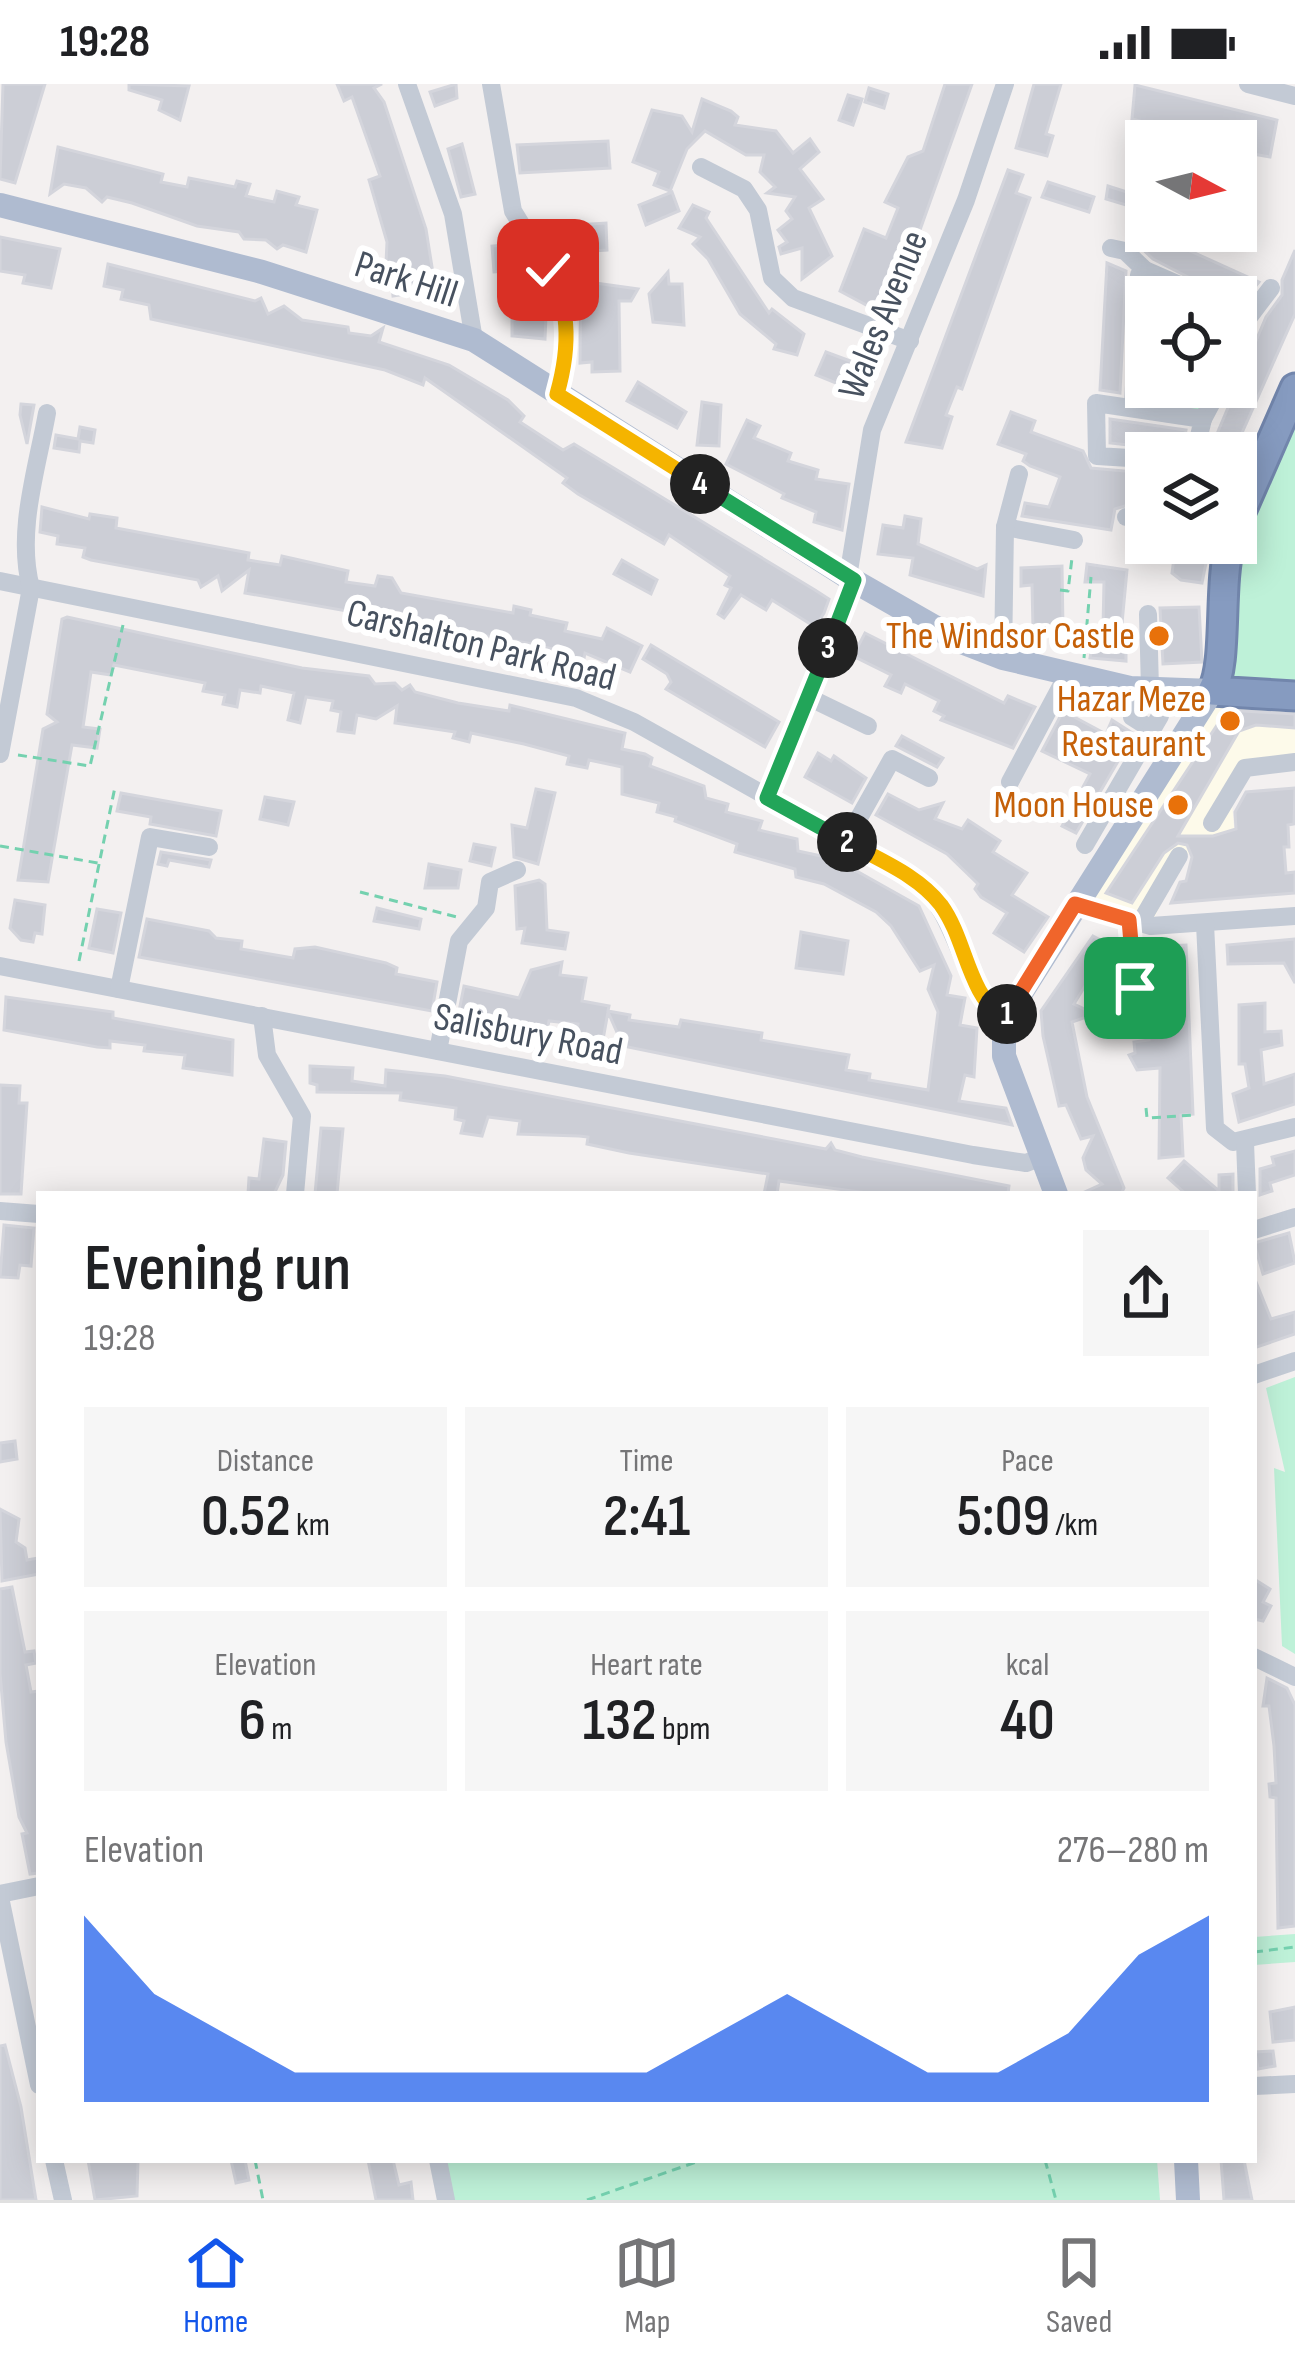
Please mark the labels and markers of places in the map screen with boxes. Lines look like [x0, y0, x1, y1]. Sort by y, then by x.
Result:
pin [497, 219, 599, 321]
pin: 4 [670, 454, 730, 514]
place label: The Windsor Castle [886, 613, 1135, 660]
pin: 3 [798, 618, 858, 678]
marker: The Windsor Castle [1146, 623, 1172, 649]
place label: Hazar Meze Restaurant [1057, 676, 1206, 768]
marker: Hazar Meze Restaurant [1217, 708, 1243, 734]
place label: Moon House [994, 782, 1154, 829]
marker: Moon House [1165, 792, 1191, 818]
pin: 2 [817, 812, 877, 872]
pin [1084, 937, 1186, 1039]
pin: 1 [977, 984, 1037, 1044]

